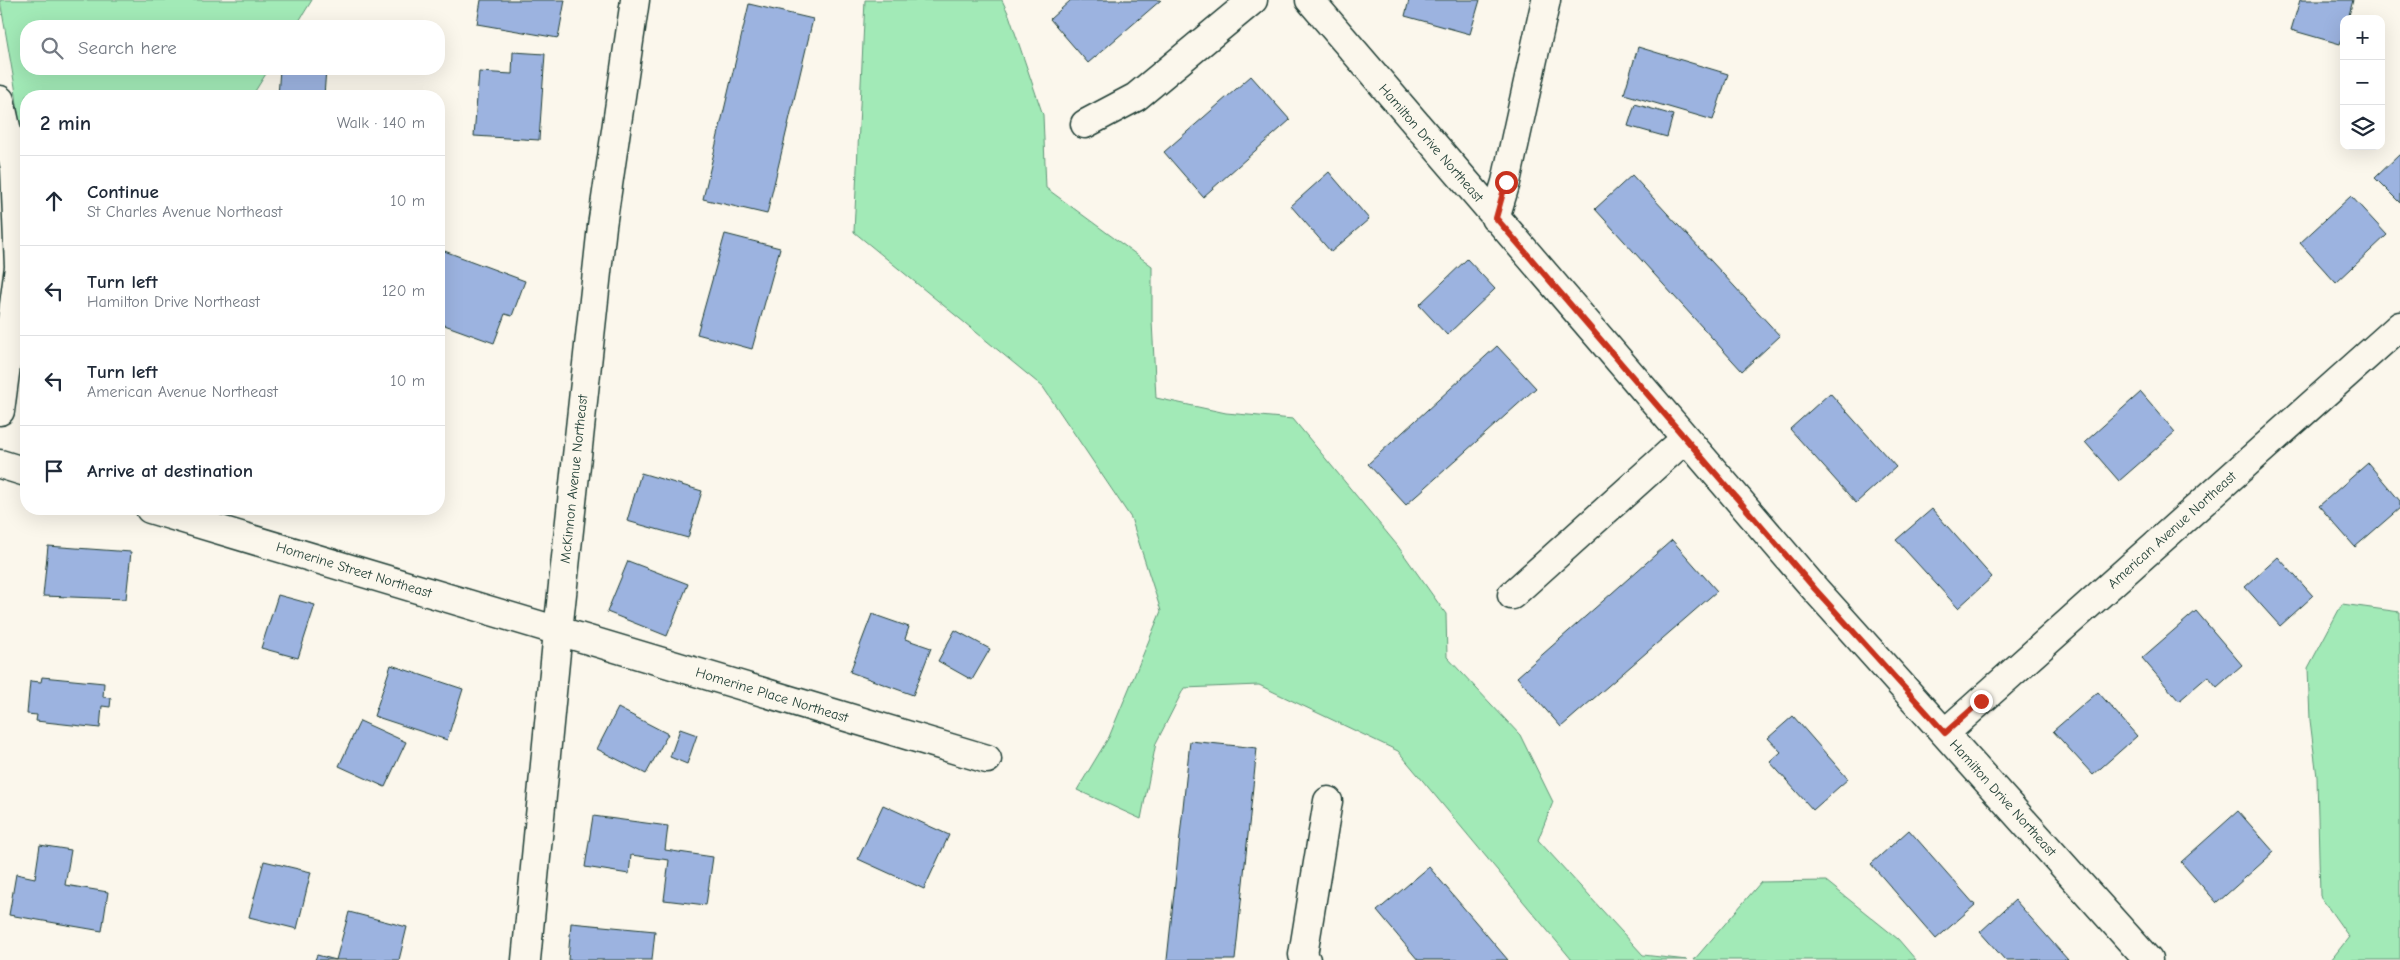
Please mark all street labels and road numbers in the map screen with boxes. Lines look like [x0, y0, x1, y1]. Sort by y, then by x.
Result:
street label: Hamilton Drive Northeast [1375, 80, 1488, 206]
street label: McKinnon Avenue Northeast [557, 393, 591, 564]
street label: American Avenue Northeast [2104, 467, 2240, 592]
street label: Homerine Street Northeast [274, 538, 435, 602]
street label: Homerine Place Northeast [694, 664, 851, 727]
street label: Hamilton Drive Northeast [1946, 736, 2061, 861]

